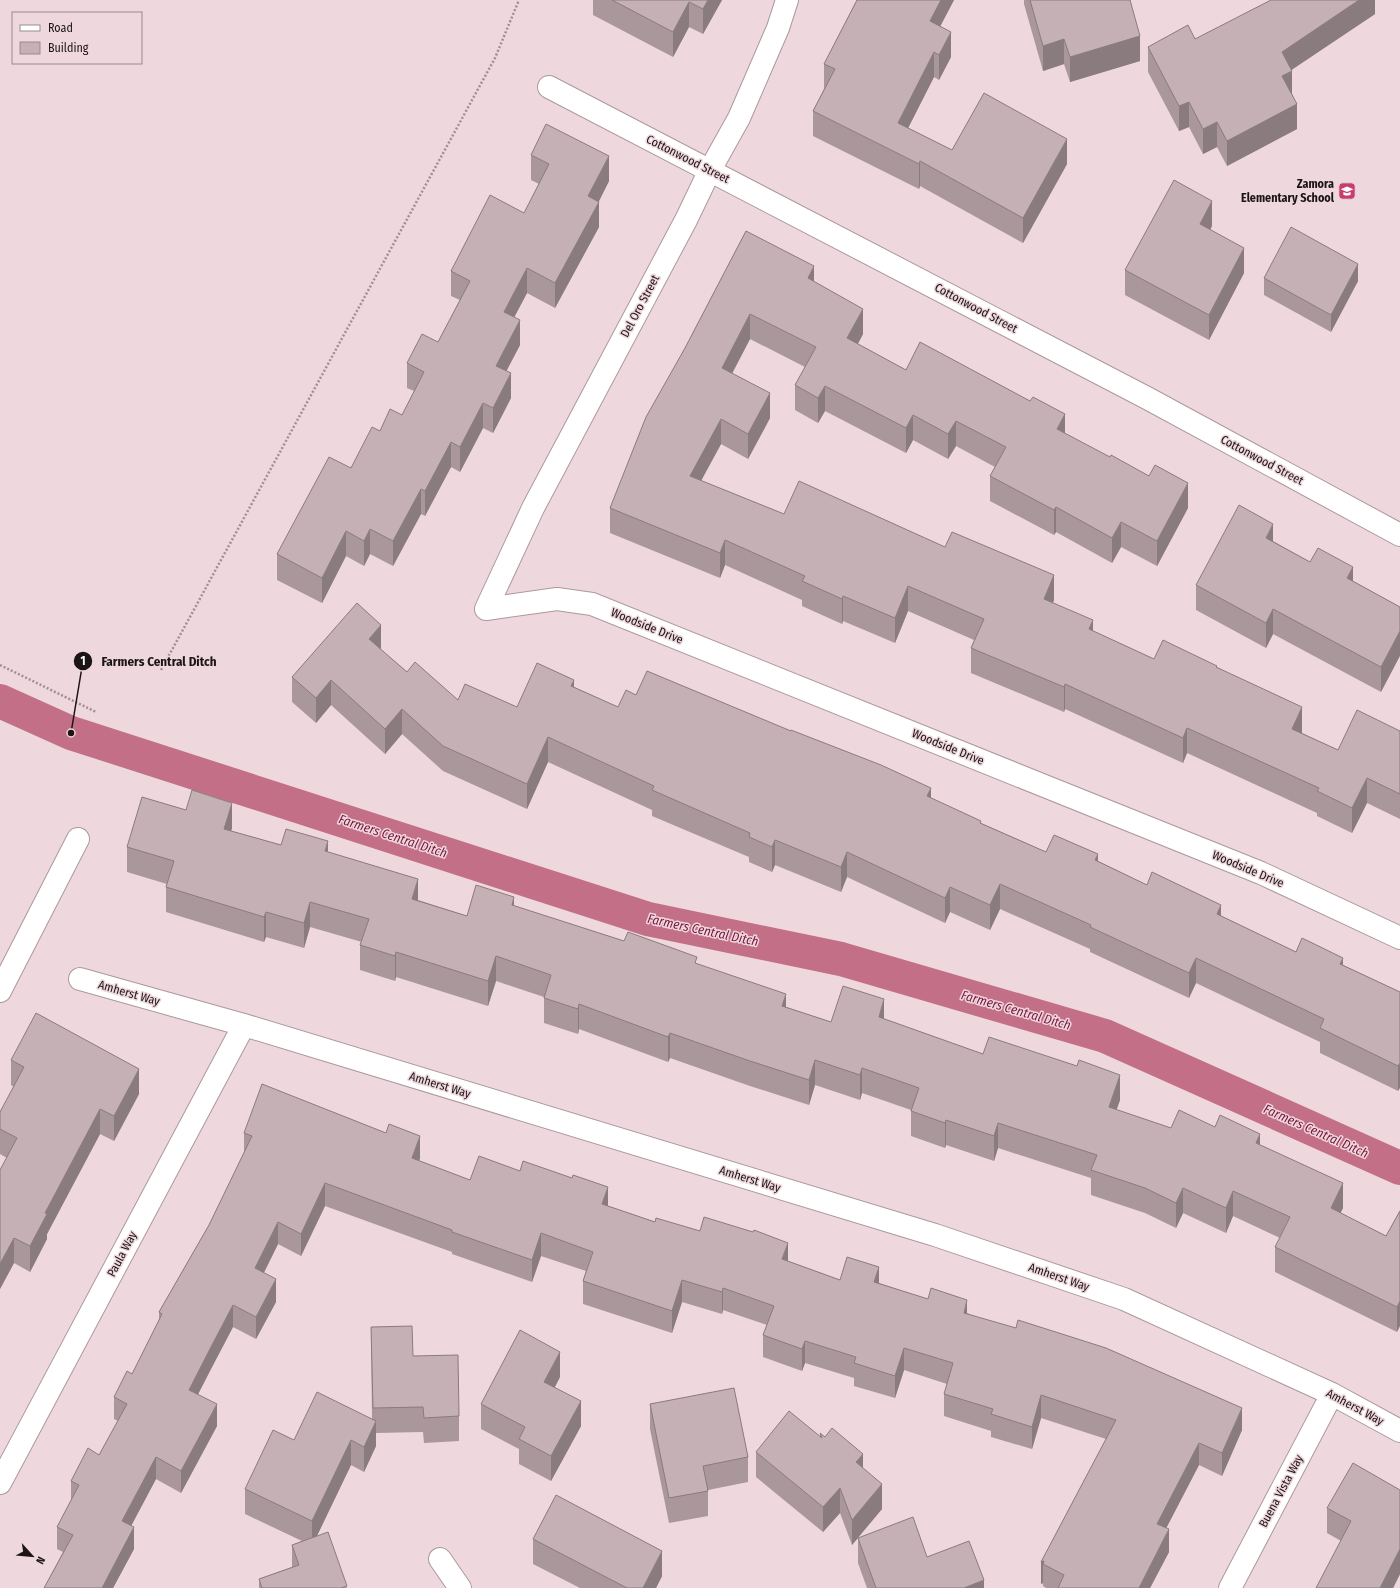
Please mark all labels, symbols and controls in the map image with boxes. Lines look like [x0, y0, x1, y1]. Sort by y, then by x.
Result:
legend [12, 12, 142, 64]
text: Road [48, 21, 73, 35]
text: Building [48, 41, 89, 55]
street label: Cottonwood Street [644, 132, 732, 186]
place label: Zamora Elementary School [1241, 177, 1335, 205]
school or university icon: Zamora Elementary School [1337, 181, 1357, 201]
street label: Del Oro Street [618, 272, 662, 340]
street label: Cottonwood Street [932, 280, 1020, 336]
street label: Cottonwood Street [1218, 432, 1306, 488]
street label: Woodside Drive [609, 605, 685, 647]
callout: Farmers Central Ditch [73, 649, 224, 674]
text: 1 [80, 654, 86, 668]
text: Farmers Central Ditch [101, 654, 217, 669]
street label: Woodside Drive [910, 726, 986, 768]
water label: Farmers Central Ditch [337, 811, 449, 861]
street label: Woodside Drive [1210, 848, 1286, 890]
water label: Farmers Central Ditch [646, 911, 760, 949]
street label: Amherst Way [97, 978, 162, 1009]
water label: Farmers Central Ditch [959, 987, 1073, 1033]
street label: Amherst Way [408, 1069, 473, 1101]
water label: Farmers Central Ditch [1261, 1101, 1371, 1161]
street label: Amherst Way [718, 1163, 783, 1195]
street label: Paula Way [104, 1228, 140, 1279]
street label: Amherst Way [1027, 1260, 1092, 1294]
street label: Amherst Way [1324, 1386, 1387, 1428]
street label: Buena Vista Way [1256, 1452, 1306, 1530]
north arrow [12, 1536, 52, 1576]
text: N [33, 1554, 48, 1566]

